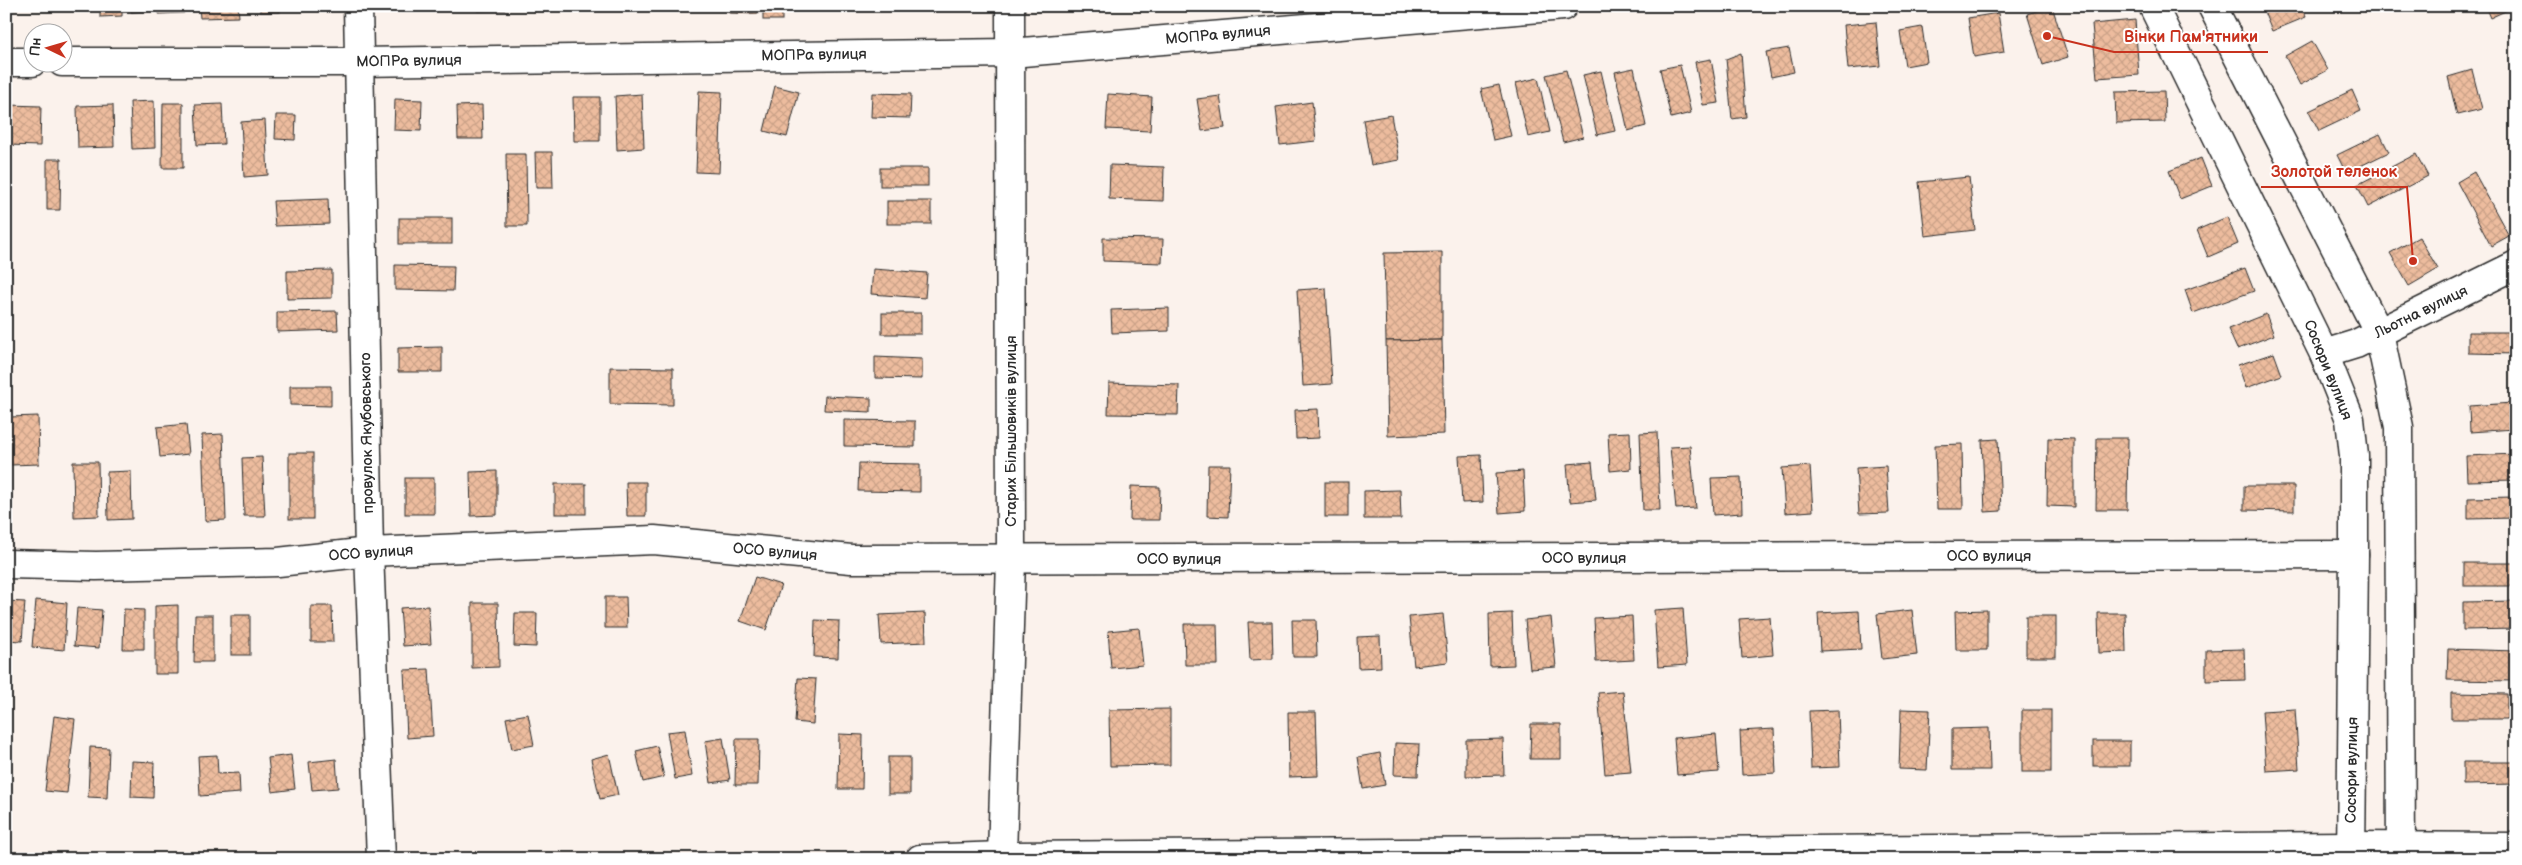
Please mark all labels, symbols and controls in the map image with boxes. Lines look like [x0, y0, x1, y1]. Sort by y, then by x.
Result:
street label: МОПРа вулиця [1165, 21, 1271, 49]
callout: Вінки Пам'ятники [2114, 21, 2268, 52]
north arrow [22, 22, 72, 72]
text: Вінки Пам'ятники [2124, 28, 2258, 47]
text: Пн [26, 37, 45, 57]
street label: МОПРа вулиця [761, 45, 867, 65]
street label: МОПРа вулиця [356, 51, 462, 71]
callout: Золотой теленок [2261, 156, 2407, 187]
text: Золотой теленок [2271, 163, 2398, 182]
street label: Льотна вулиця [2370, 281, 2471, 343]
street label: Сосюри вулиця [2299, 317, 2357, 423]
street label: Старих Більшовиків вулиця [1002, 335, 1021, 527]
street label: провулок Якубовського [356, 352, 378, 514]
street label: ОСО вулиця [732, 539, 818, 565]
street label: ОСО вулиця [328, 541, 414, 565]
street label: ОСО вулиця [1947, 547, 2031, 566]
street label: ОСО вулиця [1542, 549, 1626, 568]
street label: ОСО вулиця [1137, 550, 1221, 569]
street label: Сосюри вулиця [2342, 717, 2362, 823]

